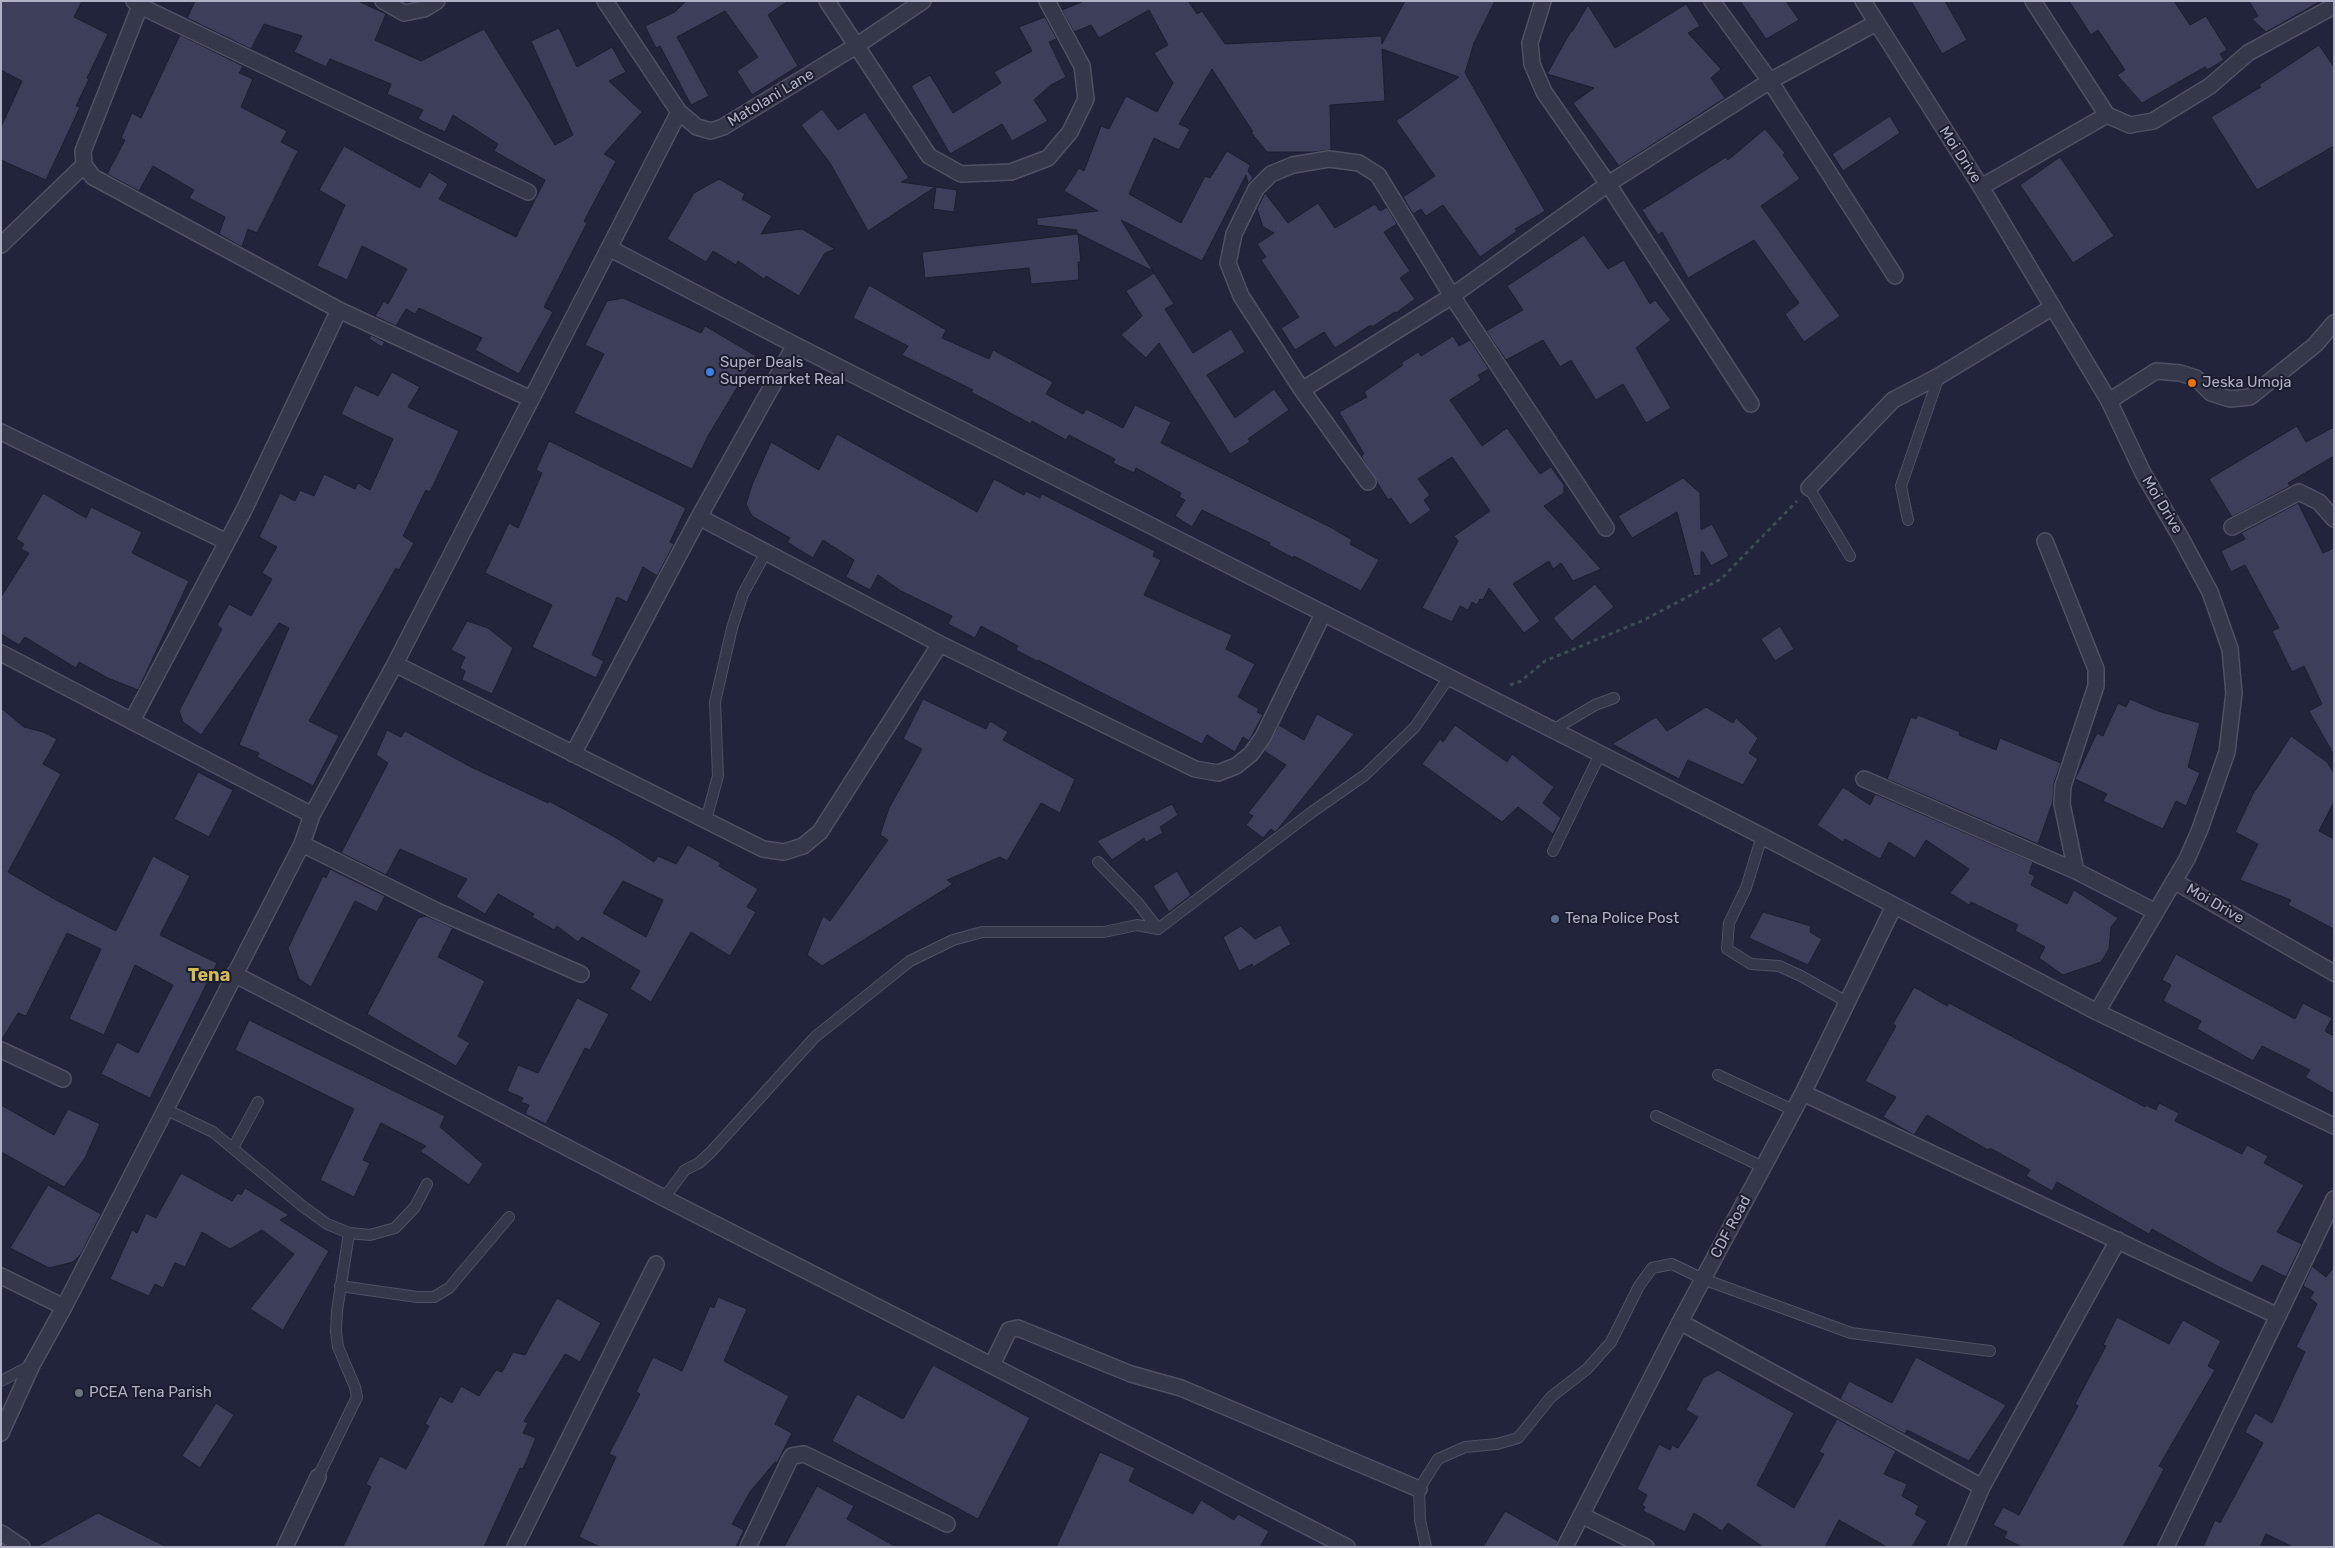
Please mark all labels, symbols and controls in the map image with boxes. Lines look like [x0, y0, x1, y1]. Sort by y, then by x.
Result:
street label: Matolani Lane [725, 65, 817, 131]
street label: Moi Drive [1935, 123, 1985, 187]
place label: Super Deals Supermarket Real [720, 354, 844, 389]
marker: Super Deals Supermarket Real [704, 366, 716, 378]
place label: Jeska Umoja [2202, 374, 2292, 392]
marker: Jeska Umoja [2186, 377, 2198, 389]
street label: Moi Drive [2138, 473, 2186, 537]
street label: Moi Drive [2183, 880, 2247, 928]
place label: Tena Police Post [1565, 910, 1679, 928]
marker: Tena Police Post [1549, 913, 1561, 925]
district label: Tena [188, 965, 230, 987]
street label: CDF Road [1707, 1193, 1755, 1261]
place label: PCEA Tena Parish [89, 1384, 212, 1402]
marker: PCEA Tena Parish [73, 1387, 85, 1399]

